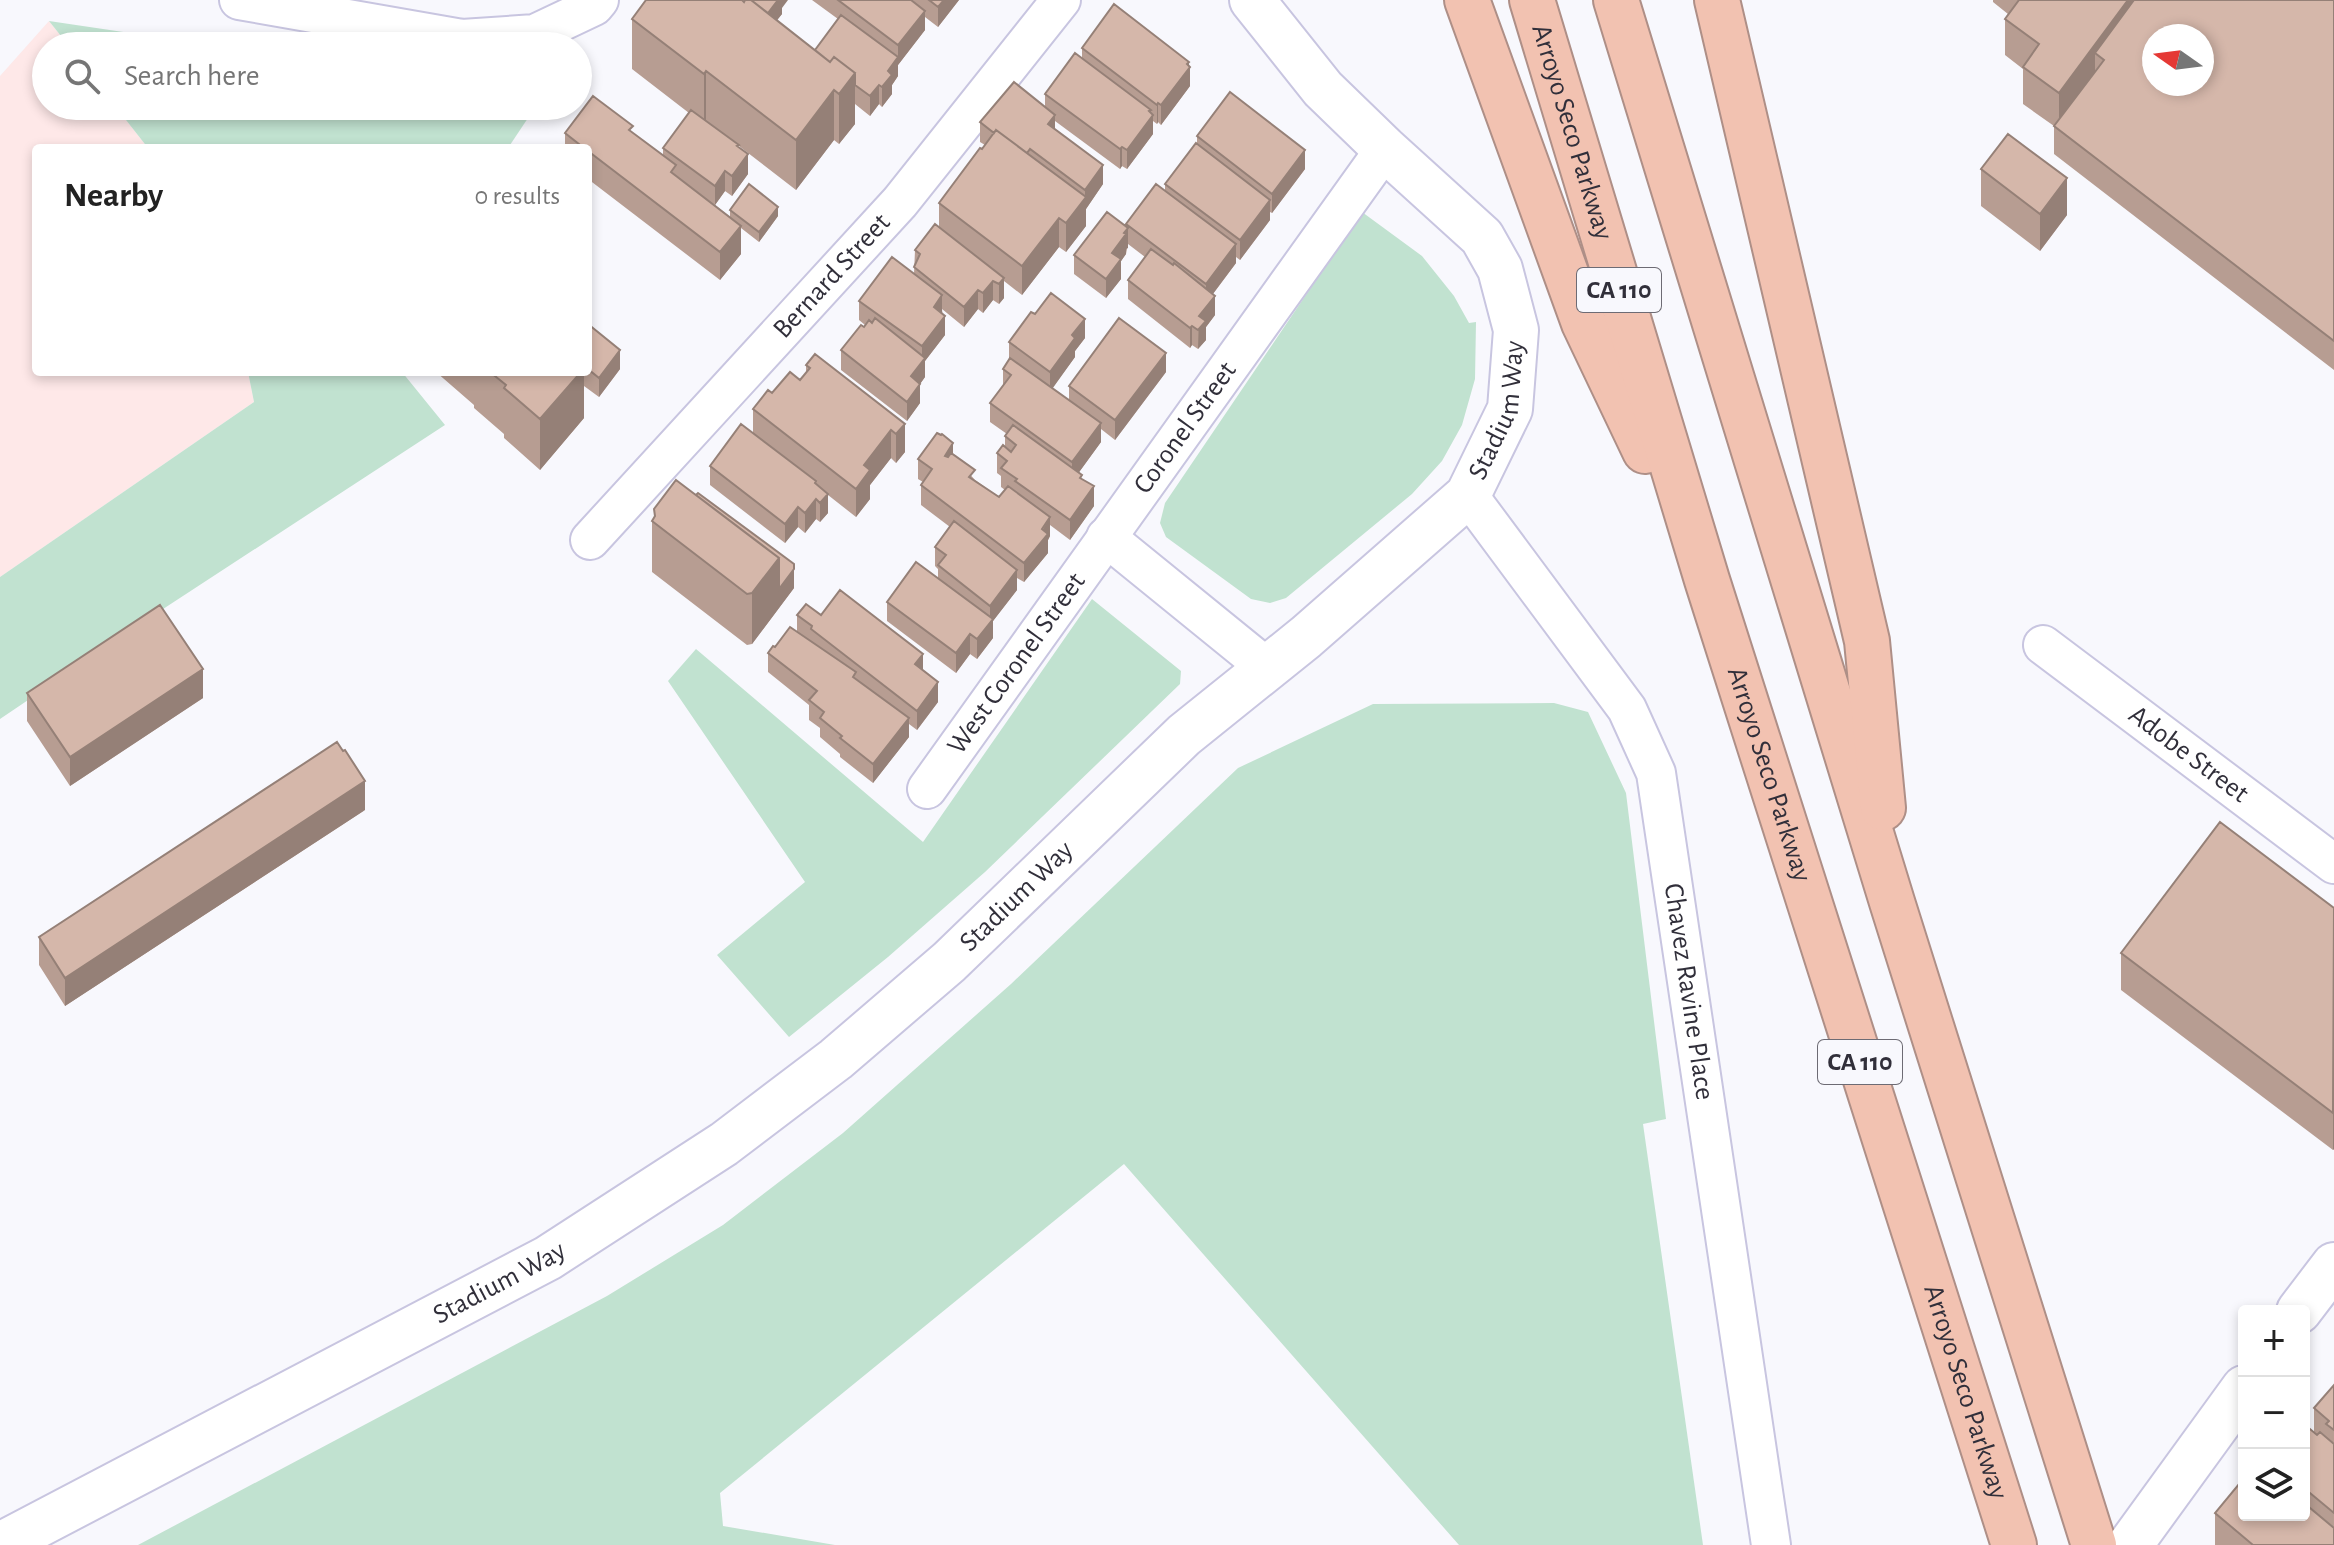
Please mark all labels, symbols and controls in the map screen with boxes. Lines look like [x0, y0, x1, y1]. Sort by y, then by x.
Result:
street label: Arroyo Seco Parkway [1526, 21, 1618, 243]
north arrow [2142, 24, 2214, 96]
search box [32, 32, 592, 120]
icon: search [60, 54, 104, 98]
text: Search here [124, 61, 260, 91]
text: Nearby [64, 179, 163, 213]
text: 0 results [474, 183, 560, 209]
street label: Bernard Street [768, 208, 896, 344]
road number: CA 110 [1577, 268, 1661, 312]
street label: Stadium Way [1464, 340, 1529, 484]
street label: Coronel Street [1129, 357, 1242, 499]
street label: West Coronel Street [943, 568, 1091, 760]
street label: Arroyo Seco Parkway [1722, 664, 1816, 885]
street label: Adobe Street [2123, 701, 2254, 808]
street label: Stadium Way [955, 836, 1079, 957]
street label: Chavez Ravine Place [1659, 882, 1719, 1102]
road number: CA 110 [1818, 1040, 1902, 1084]
street label: Stadium Way [429, 1236, 571, 1329]
street label: Arroyo Seco Parkway [1918, 1281, 2013, 1503]
map controls [2238, 1305, 2310, 1521]
button: + [2238, 1305, 2310, 1377]
button: − [2238, 1377, 2310, 1449]
button: layers [2238, 1449, 2310, 1521]

